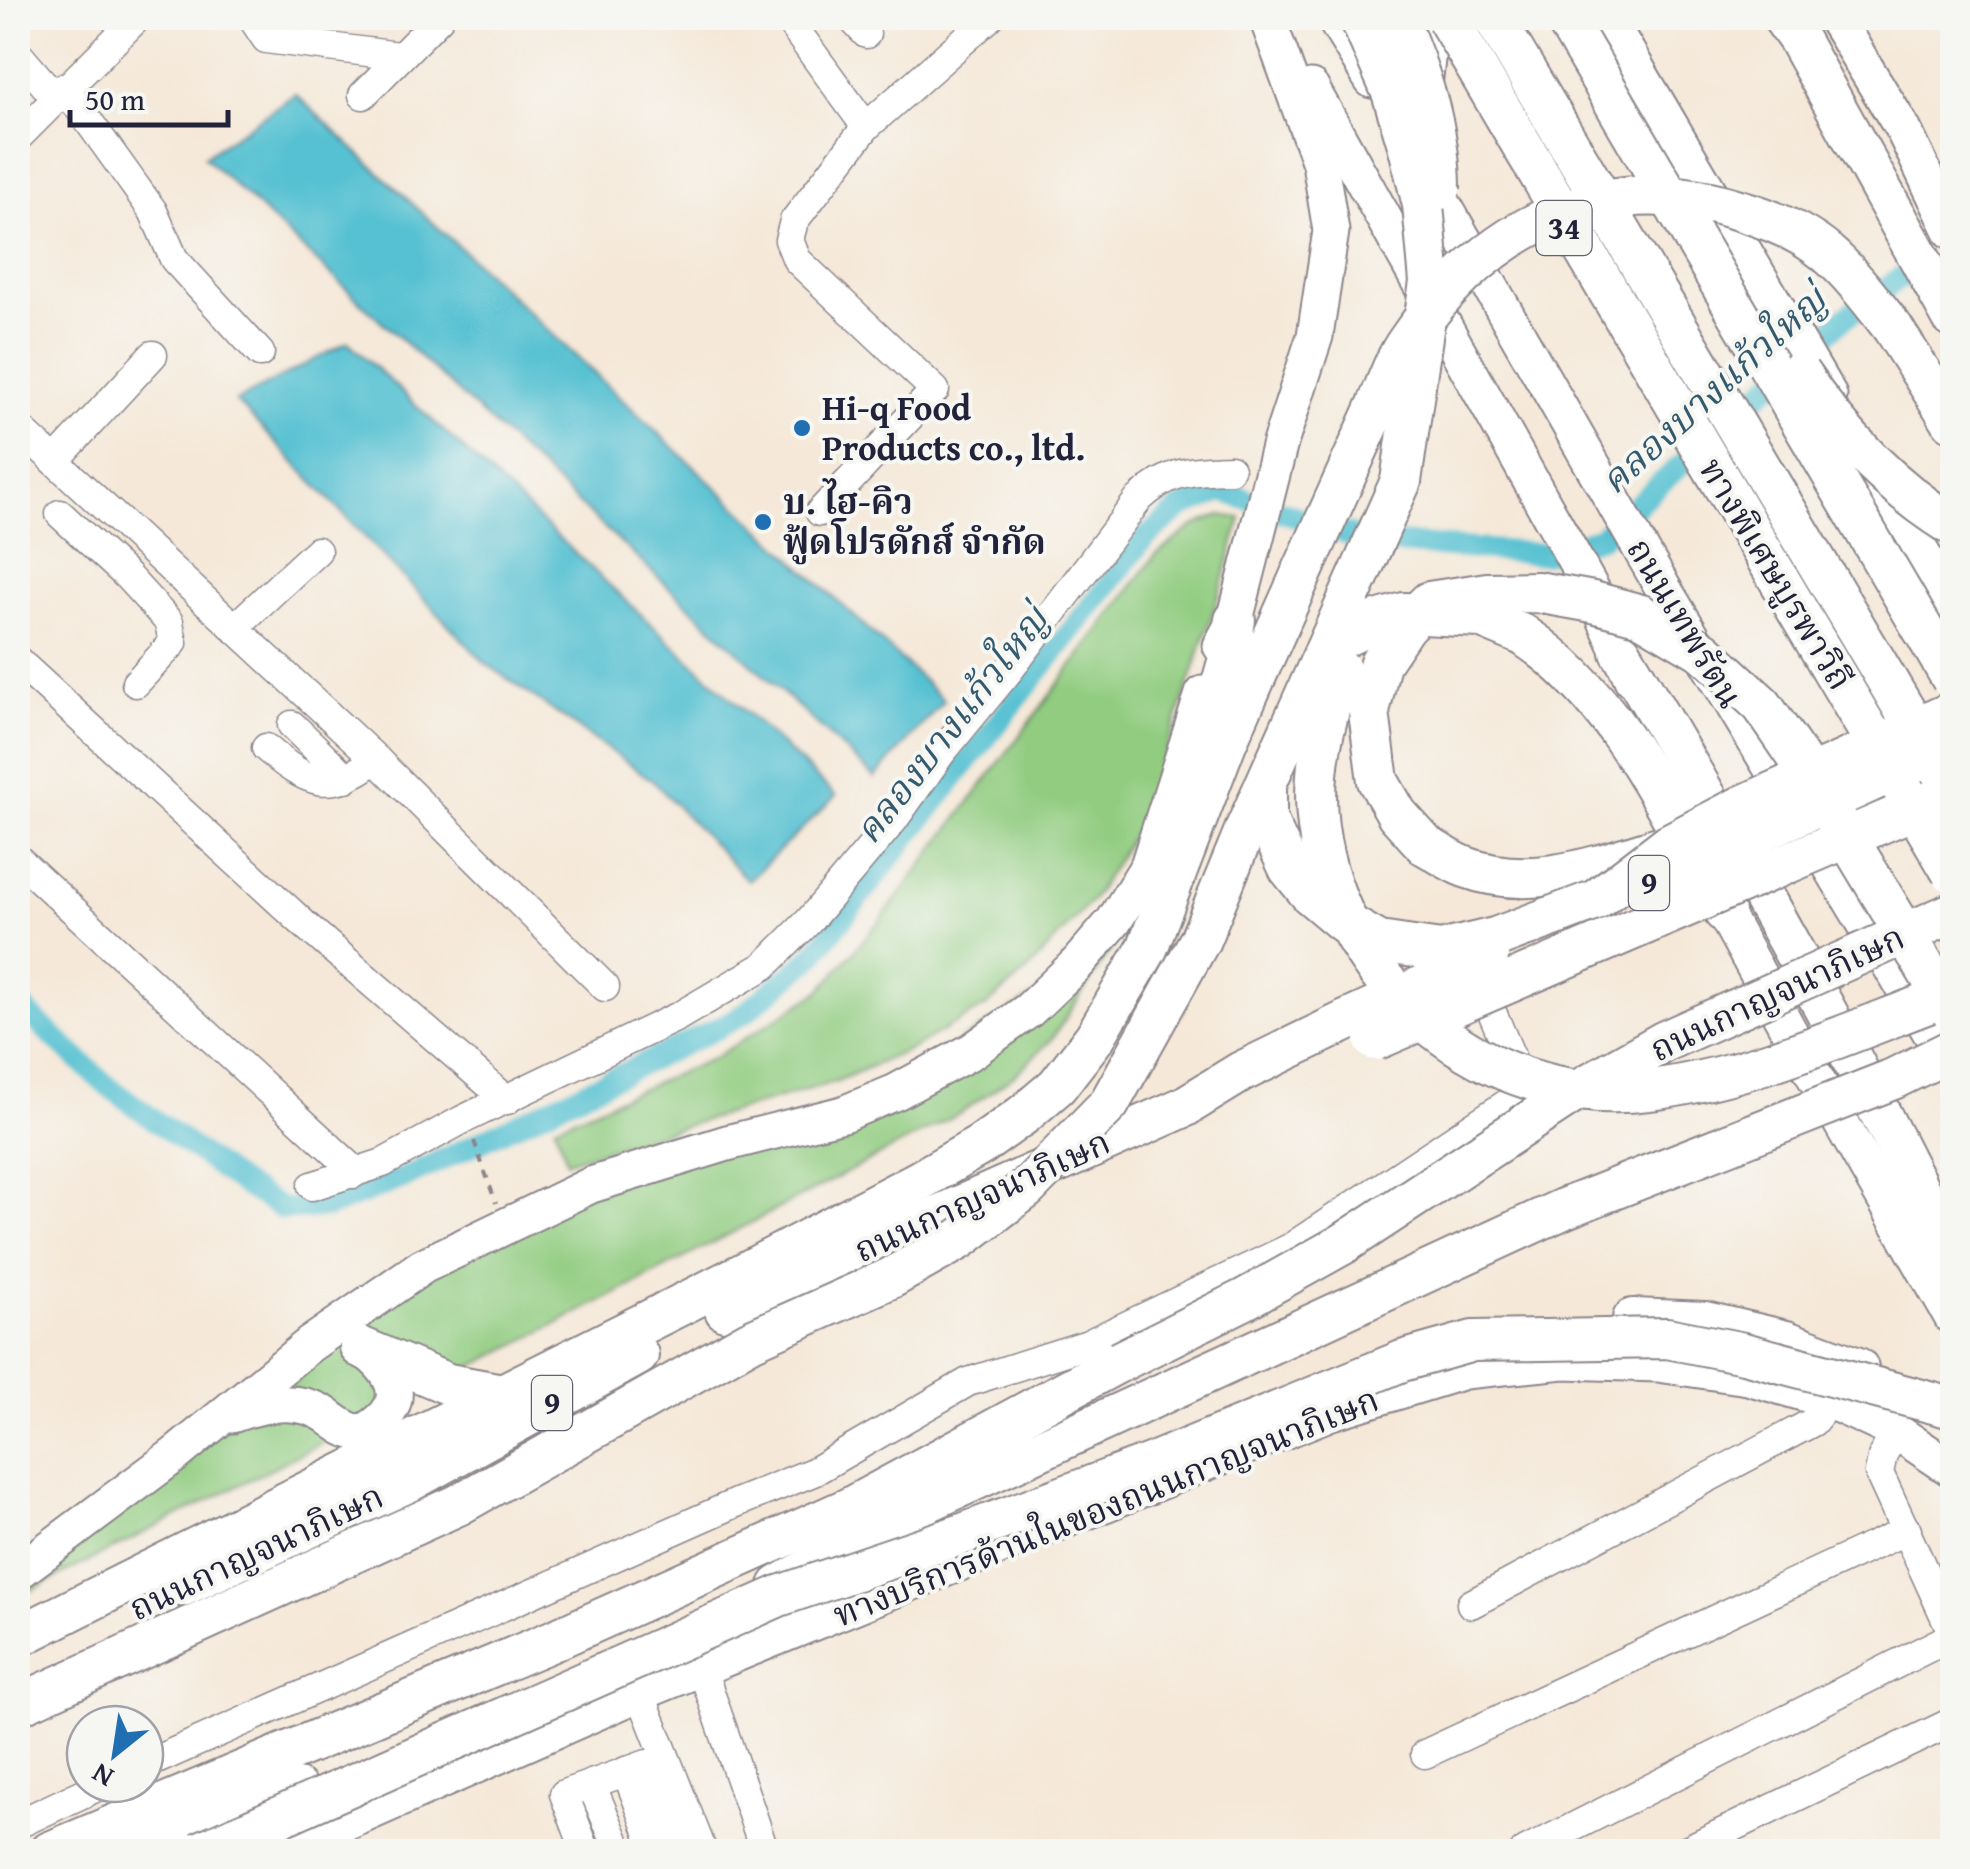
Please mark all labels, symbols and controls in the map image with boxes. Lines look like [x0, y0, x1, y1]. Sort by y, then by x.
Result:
scale bar [70, 65, 228, 127]
text: 50 m [85, 77, 145, 121]
road number: 34 [1536, 201, 1592, 255]
water label: คลองบางแก้วใหญ่ [1587, 269, 1842, 506]
place label: Hi-q Food Products co., ltd. [822, 382, 1085, 473]
marker: Hi-q Food Products co., ltd. [791, 417, 813, 439]
street label: ทางพิเศษบูรพาวิถี [1687, 448, 1866, 700]
place label: บ. ไฮ-คิว ฟู้ดโปรดักส์ จำกัด [783, 476, 1046, 567]
marker: บ. ไฮ-คิว ฟู้ดโปรดักส์ จำกัด [752, 511, 774, 533]
street label: ถนนเทพรัตน [1615, 528, 1756, 717]
water label: คลองบางแก้วใหญ่ [840, 590, 1064, 855]
road number: 9 [1629, 856, 1669, 910]
street label: ถนนกาญจนาภิเษก [1641, 911, 1913, 1074]
street label: ถนนกาญจนาภิเษก [845, 1116, 1118, 1275]
street label: ทางบริการด้านในของถนนกาญจนาภิเษก [825, 1373, 1386, 1640]
road number: 9 [532, 1376, 572, 1430]
street label: ถนนกาญจนาภิเษก [120, 1470, 392, 1633]
north arrow [65, 1704, 165, 1804]
text: N [84, 1754, 121, 1799]

